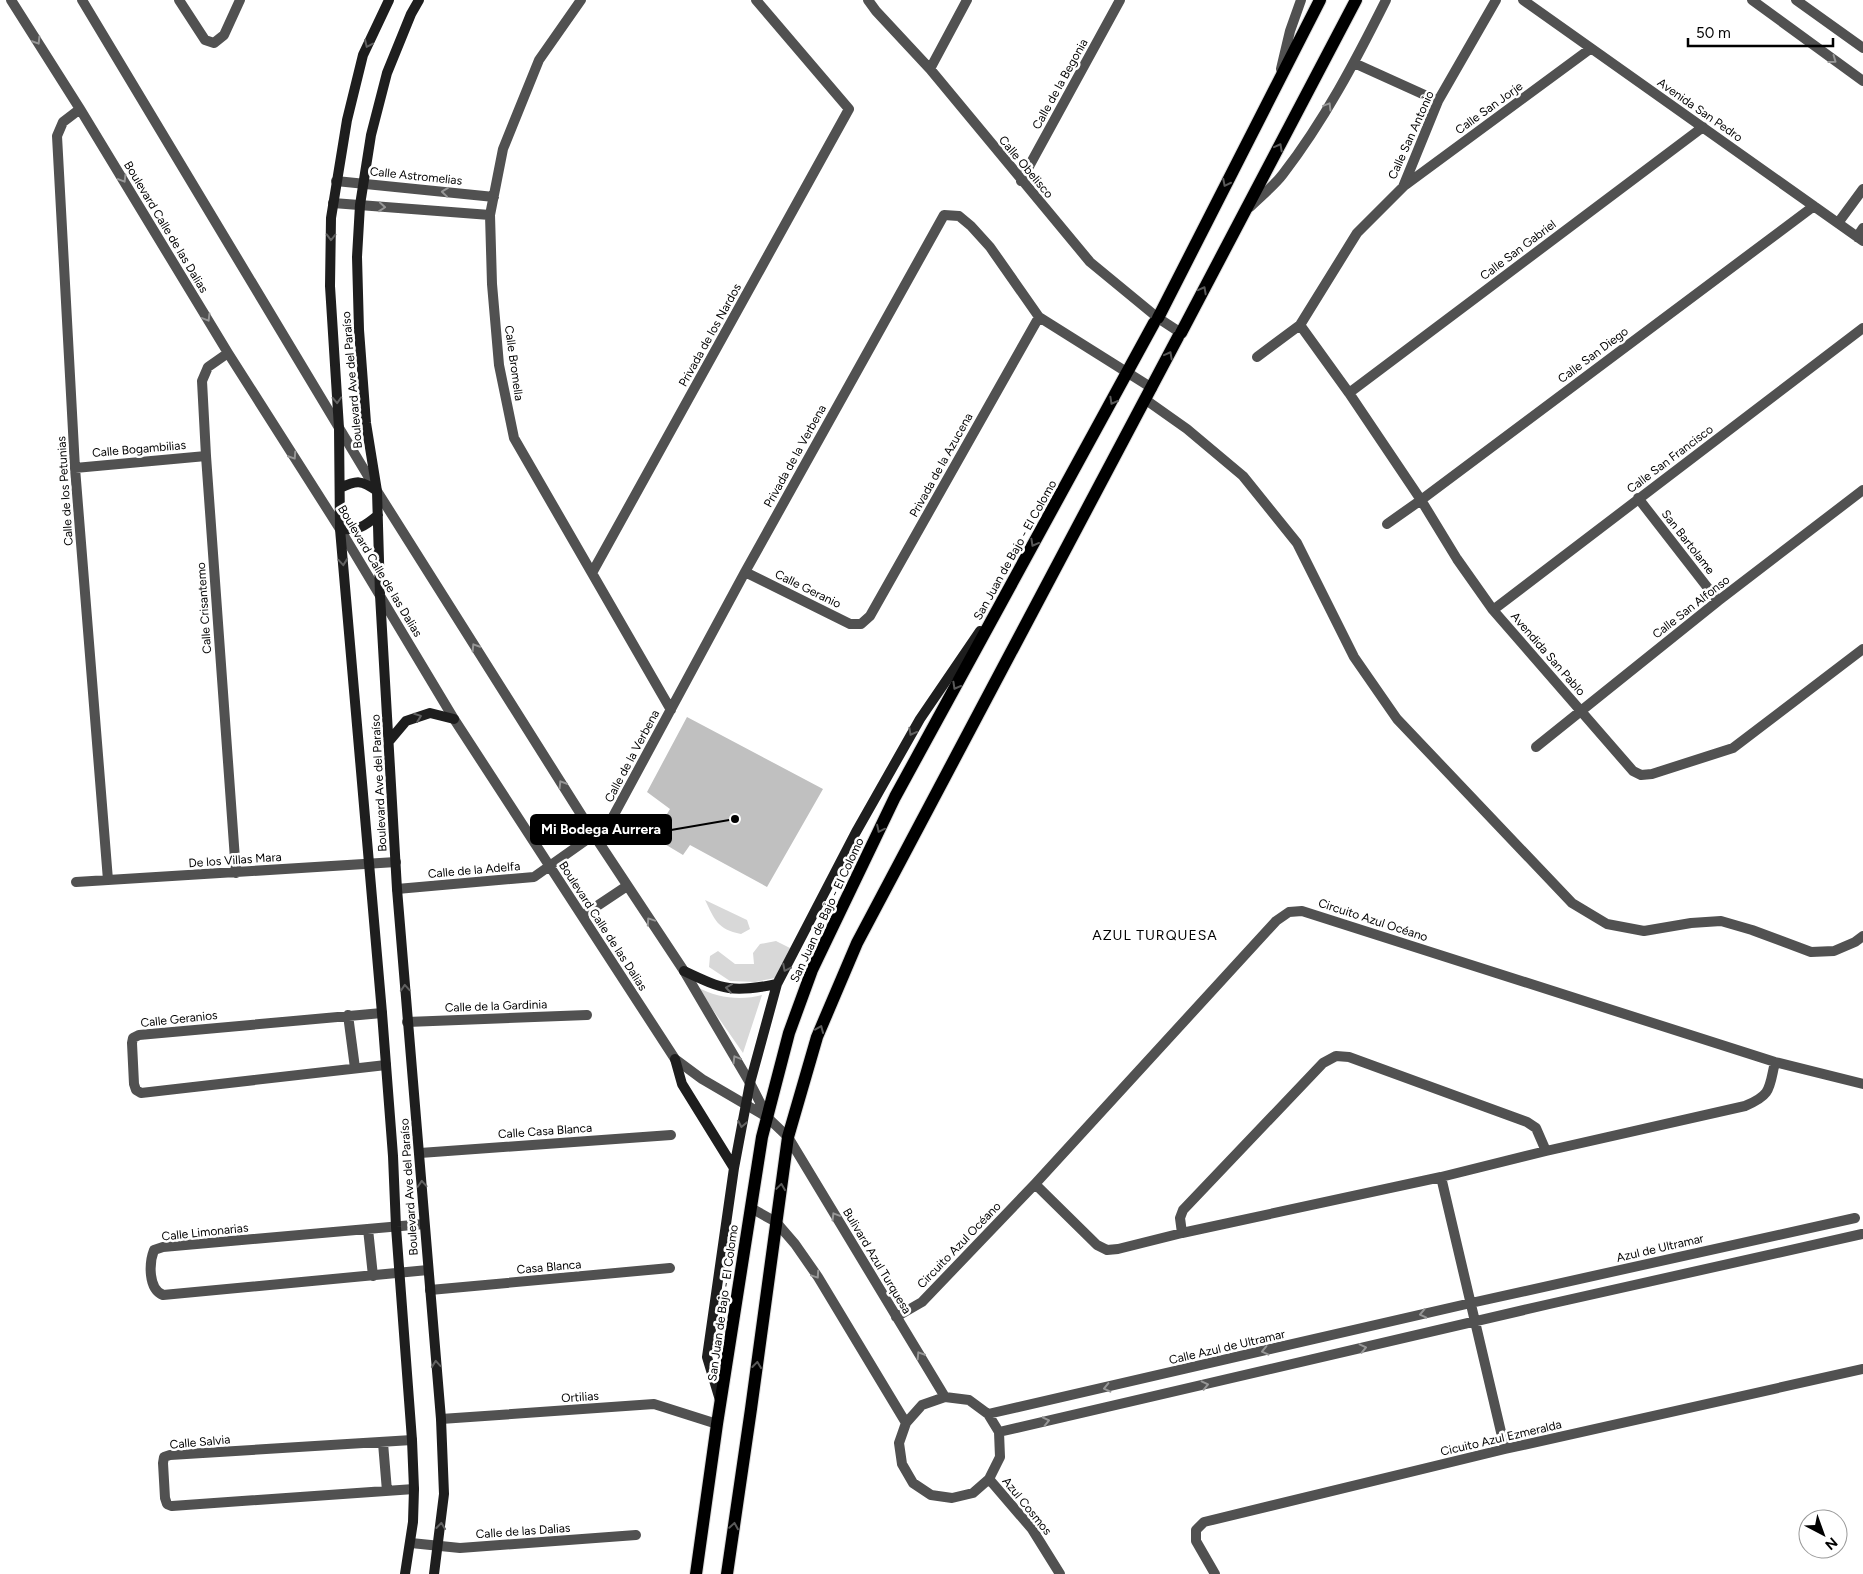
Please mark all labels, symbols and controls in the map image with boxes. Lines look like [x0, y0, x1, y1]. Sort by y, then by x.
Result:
scale bar [1688, 15, 1833, 47]
text: 50 m [1696, 24, 1731, 42]
one-way arrow [31, 36, 40, 45]
street label: Calle de la Begonia [1029, 36, 1091, 132]
one-way arrow [364, 39, 375, 48]
one-way arrow [1827, 54, 1837, 63]
street label: Avenida San Pedro [1655, 75, 1745, 145]
street label: Calle San Jorje [1453, 79, 1526, 137]
street label: Calle San Antonio [1385, 89, 1437, 181]
one-way arrow [1321, 102, 1331, 111]
street label: Calle Obelisco [996, 133, 1056, 201]
one-way arrow [1273, 143, 1283, 152]
street label: Boulevard Calle de las Dalias [121, 159, 211, 296]
street label: Calle Astromelias [369, 164, 463, 188]
one-way arrow [116, 174, 126, 183]
one-way arrow [1222, 178, 1232, 187]
one-way arrow [441, 187, 449, 198]
one-way arrow [378, 201, 386, 212]
street label: Calle San Gabriel [1477, 217, 1559, 283]
one-way arrow [326, 234, 336, 241]
street label: Privada de los Nardos [676, 281, 744, 389]
one-way arrow [1197, 287, 1207, 296]
street label: Boulevard Ave del Paraíso [339, 311, 365, 449]
one-way arrow [200, 313, 210, 322]
street label: Calle Bromella [502, 324, 526, 402]
street label: Calle San Diego [1555, 324, 1631, 386]
one-way arrow [1163, 351, 1173, 360]
one-way arrow [1109, 395, 1119, 404]
one-way arrow [331, 396, 342, 404]
street label: Privada de la Verbena [761, 402, 829, 510]
street label: Privada de la Azucena [907, 410, 975, 520]
street label: Calle San Francisco [1624, 422, 1716, 496]
street label: Calle de los Petunias [54, 435, 76, 546]
street label: Calle Bogambilias [91, 438, 187, 460]
one-way arrow [287, 450, 297, 459]
street label: San Juan de Bajo - El Colomo [971, 477, 1059, 623]
street label: Boulevard Calle de las Dalias [335, 503, 425, 640]
street label: San Bartolame [1659, 507, 1718, 577]
one-way arrow [1030, 538, 1040, 547]
one-way arrow [337, 558, 348, 566]
street label: Calle Crisantemo [194, 562, 214, 654]
street label: Calle Geranio [773, 567, 843, 611]
street label: Calle San Alfonso [1650, 573, 1732, 641]
street label: Avendida San Pablo [1508, 609, 1588, 699]
one-way arrow [472, 643, 482, 652]
one-way arrow [952, 680, 962, 689]
street label: Calle de la Verbena [602, 707, 662, 805]
one-way arrow [413, 713, 422, 723]
street label: Boulevard Ave del Paraíso [368, 714, 390, 852]
one-way arrow [908, 727, 918, 736]
one-way arrow [559, 781, 569, 790]
callout: Mi Bodega Aurrera [531, 815, 671, 844]
text: Mi Bodega Aurrera [541, 821, 661, 838]
one-way arrow [876, 824, 886, 833]
street label: San Juan de Bajo - El Colomo [787, 835, 867, 985]
street label: De los Villas Mara [188, 850, 282, 870]
street label: Calle de la Adelfa [427, 859, 521, 881]
street label: Boulevard Calle de las Dalias [556, 859, 650, 994]
street label: Circuito Azul Océano [1316, 896, 1430, 944]
one-way arrow [647, 917, 657, 926]
district label: AZUL TURQUESA [1092, 927, 1218, 944]
one-way arrow [782, 963, 792, 972]
one-way arrow [399, 983, 410, 991]
one-way arrow [725, 984, 734, 994]
street label: Calle de la Gardinia [445, 997, 547, 1015]
street label: Calle Geranios [140, 1008, 219, 1030]
one-way arrow [813, 1025, 824, 1034]
one-way arrow [732, 1055, 742, 1064]
street label: Boulevard Ave del Paraíso [397, 1118, 421, 1256]
one-way arrow [738, 1120, 748, 1129]
street label: Calle Casa Blanca [497, 1121, 593, 1141]
one-way arrow [416, 1180, 427, 1188]
one-way arrow [775, 1182, 786, 1190]
street label: Circuito Azul Océano [914, 1199, 1004, 1291]
street label: Bulivard Azul Turquesa [840, 1206, 914, 1316]
one-way arrow [832, 1213, 842, 1222]
street label: Calle Limonarias [161, 1220, 249, 1244]
street label: San Juan de Bajo - El Colomo [705, 1224, 741, 1382]
street label: Azul de Ultramar [1615, 1231, 1705, 1265]
street label: Casa Blanca [516, 1257, 582, 1277]
one-way arrow [810, 1269, 819, 1279]
one-way arrow [1419, 1308, 1428, 1319]
street label: Calle Azul de Ultramar [1168, 1327, 1286, 1367]
one-way arrow [1359, 1343, 1367, 1354]
one-way arrow [1261, 1345, 1270, 1356]
one-way arrow [916, 1352, 926, 1361]
one-way arrow [431, 1359, 442, 1367]
one-way arrow [751, 1361, 762, 1369]
one-way arrow [1200, 1380, 1209, 1391]
one-way arrow [1102, 1382, 1111, 1393]
street label: Ortilias [561, 1389, 600, 1405]
one-way arrow [1042, 1416, 1051, 1427]
street label: Cicuito Azul Ezmeralda [1439, 1417, 1563, 1459]
street label: Calle Salvia [169, 1432, 231, 1452]
street label: Azul Cosmos [999, 1474, 1055, 1538]
north arrow [1798, 1509, 1848, 1559]
one-way arrow [435, 1521, 446, 1529]
street label: Calle de las Dalias [475, 1521, 571, 1541]
one-way arrow [728, 1521, 739, 1529]
text: N [1822, 1533, 1841, 1553]

